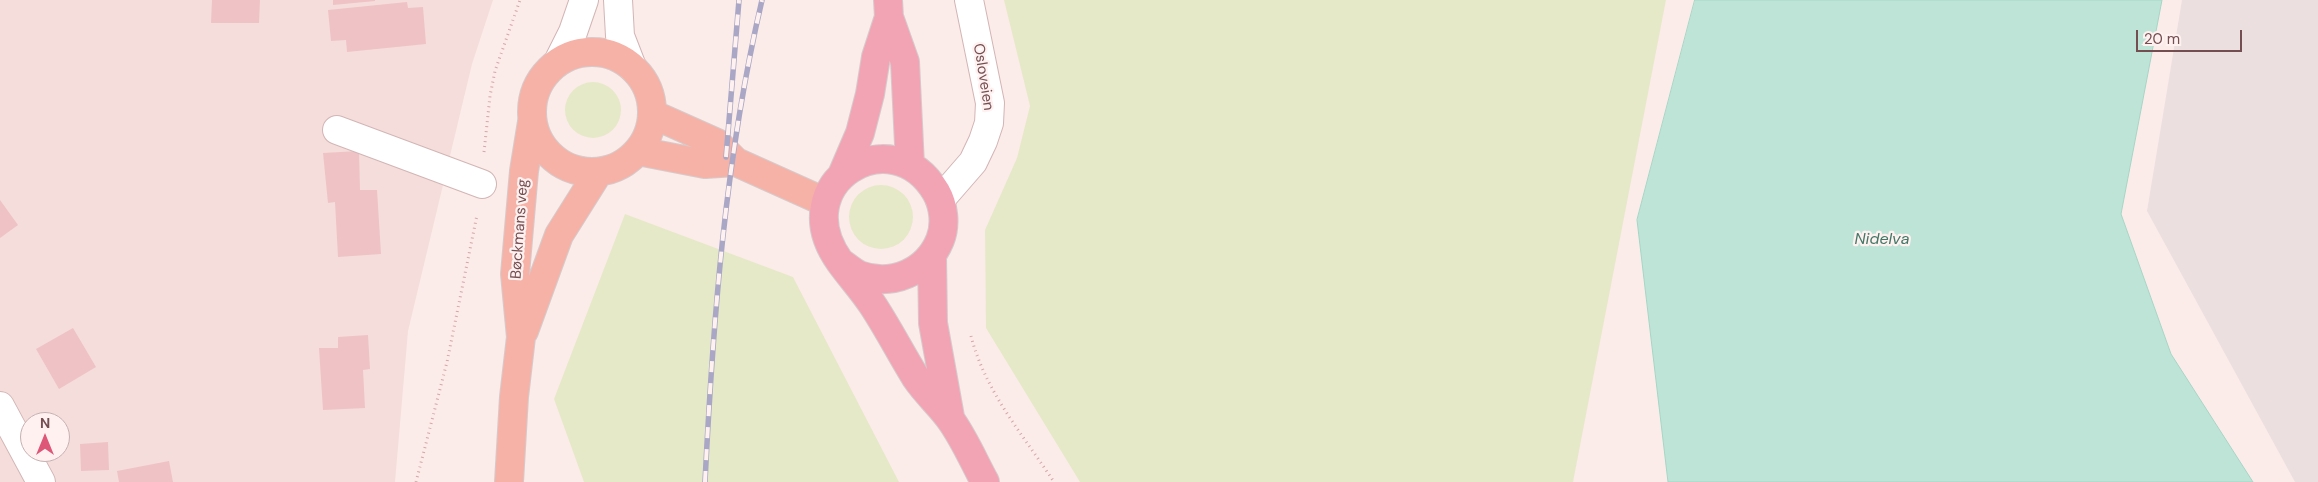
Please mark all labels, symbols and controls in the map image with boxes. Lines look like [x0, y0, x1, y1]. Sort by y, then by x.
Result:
scale bar [2138, 20, 2244, 52]
text: 20 m [2144, 29, 2180, 49]
street label: Osloveien [969, 42, 997, 112]
street label: Bøckmans veg [508, 178, 532, 280]
water label: Nidelva [1855, 230, 1909, 250]
north arrow [20, 412, 70, 462]
text: N [40, 414, 50, 432]

